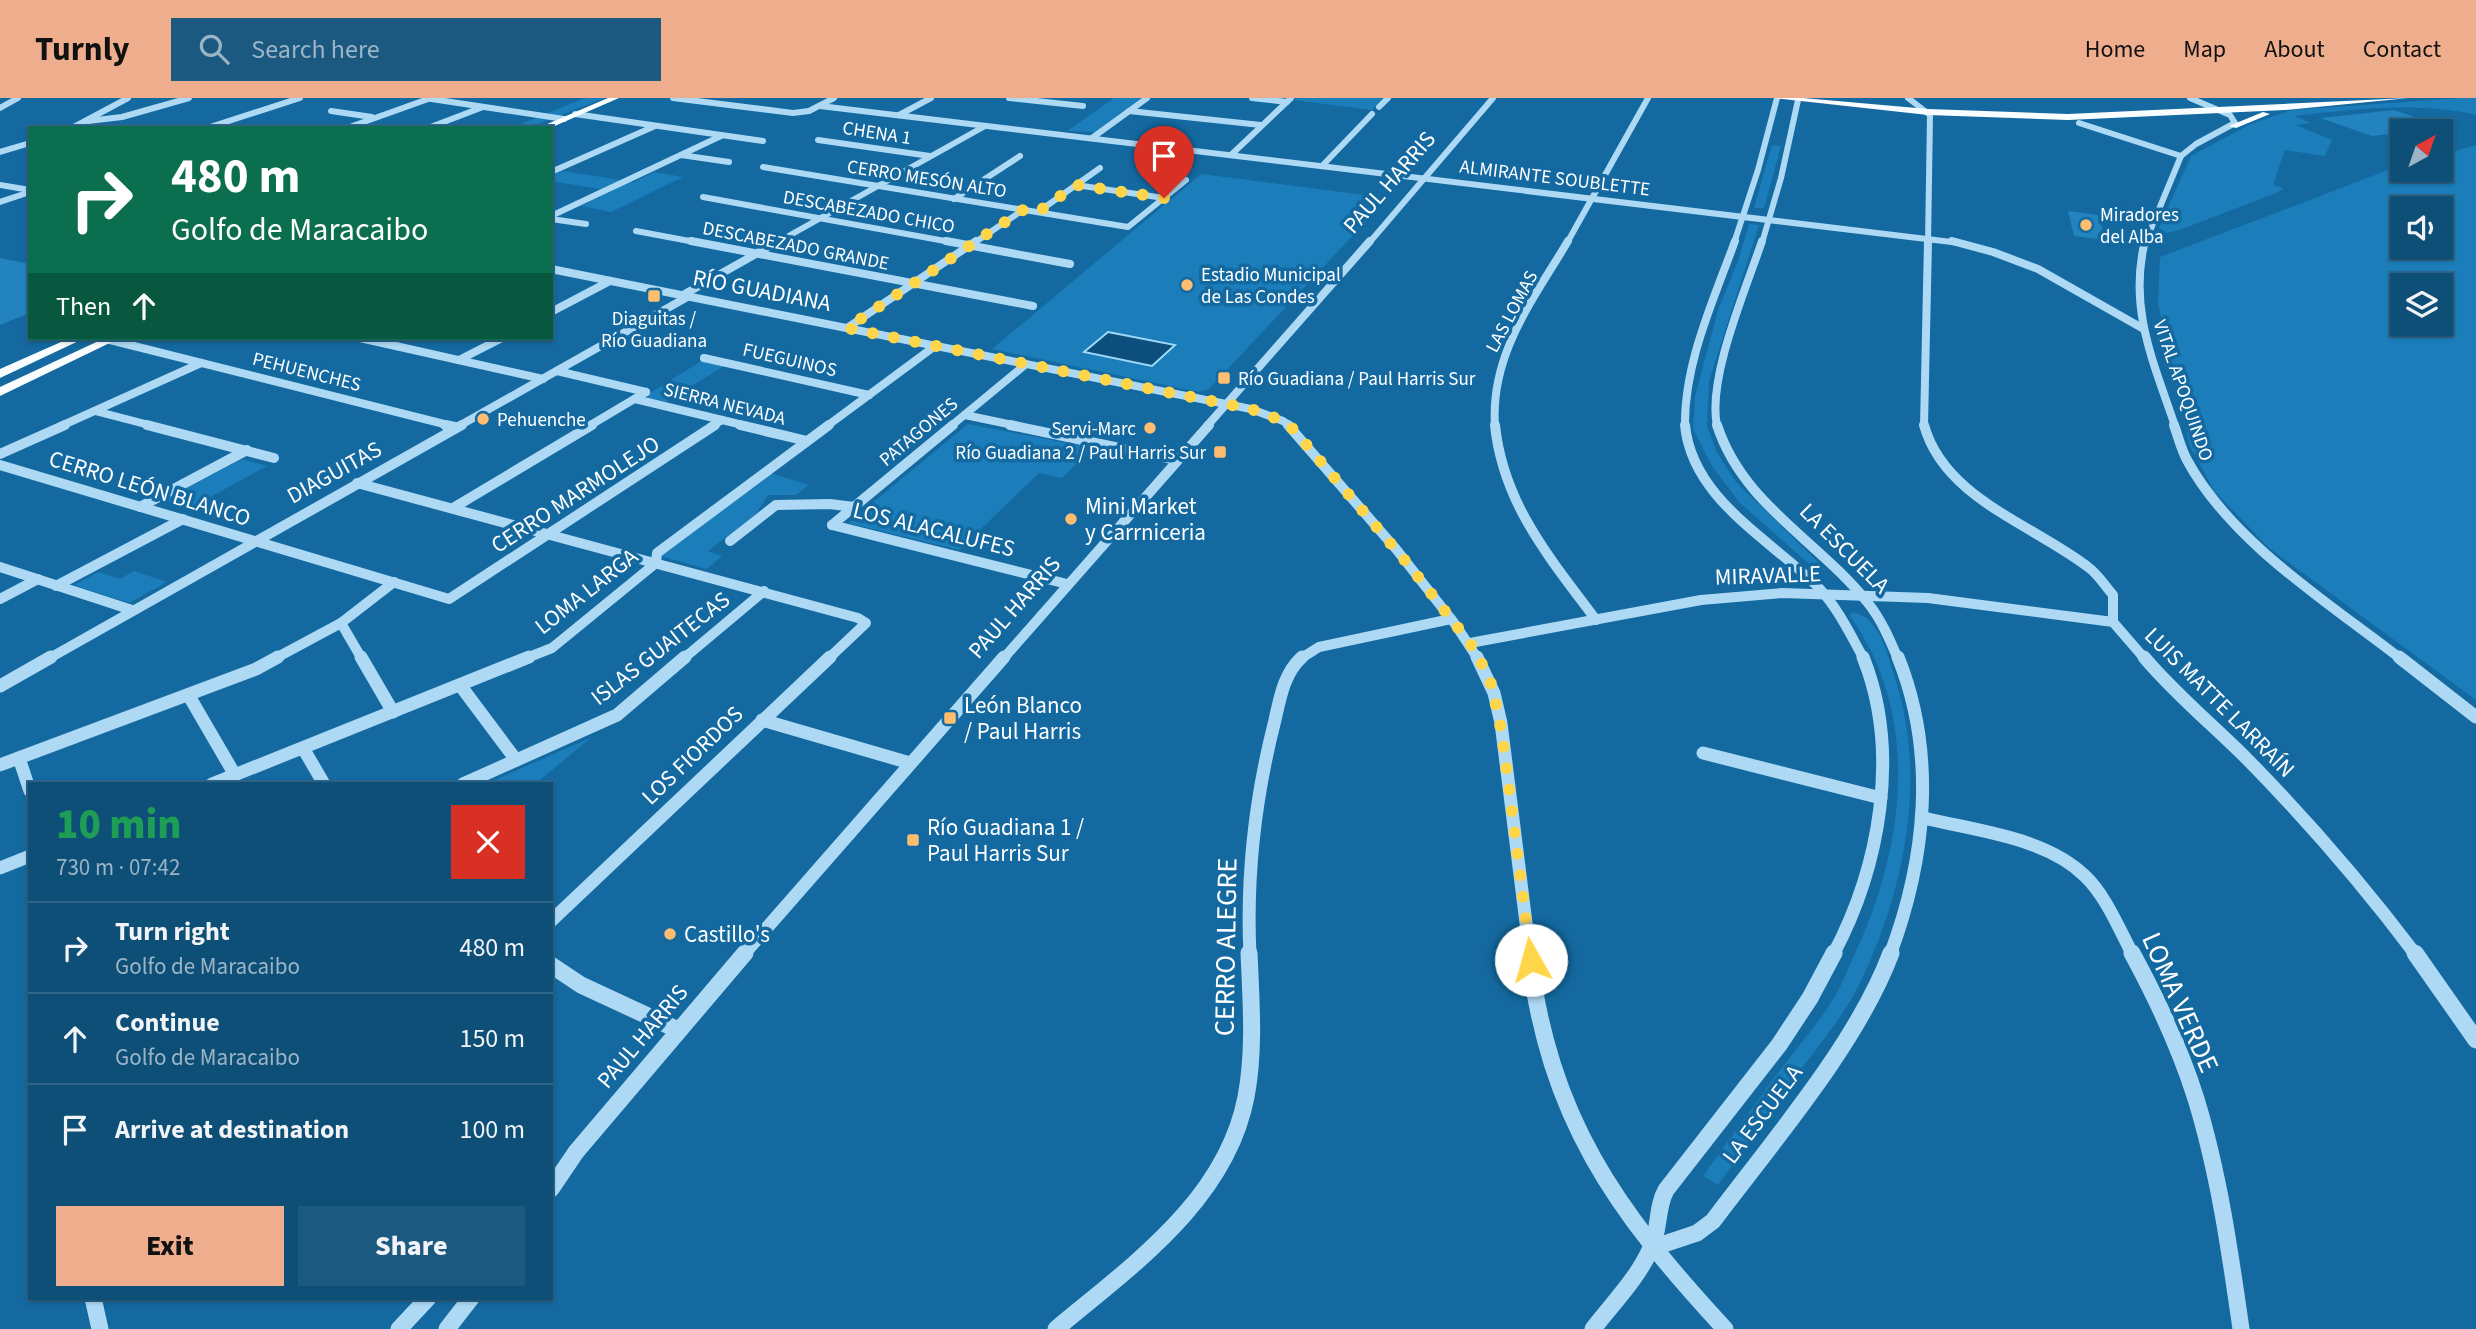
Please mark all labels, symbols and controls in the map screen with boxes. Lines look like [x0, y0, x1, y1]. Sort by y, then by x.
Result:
search box [171, 18, 661, 81]
text: Turnly [35, 26, 129, 73]
icon: search [195, 30, 233, 68]
text: Search here [251, 31, 380, 68]
text: Home [2085, 32, 2145, 67]
text: Map [2183, 32, 2226, 67]
text: About [2264, 32, 2325, 67]
text: Contact [2363, 32, 2441, 67]
street label: CHENA 1 [841, 115, 913, 152]
north arrow [2390, 119, 2454, 182]
map controls [2390, 119, 2453, 336]
street label: PAUL HARRIS [1335, 124, 1443, 241]
pin [1134, 126, 1194, 198]
icon: arrive [1145, 137, 1183, 175]
text: 480 m [171, 142, 300, 212]
street label: ALMIRANTE SOUBLETTE [1458, 153, 1652, 204]
icon: right [56, 154, 147, 245]
street label: CERRO MESÓN ALTO [845, 154, 1008, 205]
street label: DESCABEZADO CHICO [781, 184, 957, 241]
button: sound [2390, 196, 2453, 259]
place label: Miradores del Alba [2100, 202, 2179, 251]
text: Golfo de Maracaibo [171, 207, 428, 253]
street label: DESCABEZADO GRANDE [700, 215, 891, 278]
marker: Miradores del Alba [2078, 217, 2094, 233]
street label: RÍO GUADIANA [690, 261, 834, 320]
place label: Estadio Municipal de Las Condes [1201, 262, 1341, 311]
street label: LAS LOMAS [1479, 266, 1545, 357]
button: layers [2390, 273, 2453, 336]
marker: Estadio Municipal de Las Condes [1179, 277, 1195, 293]
icon: ahead [125, 287, 163, 325]
text: Then [56, 288, 111, 325]
marker: Diaguitas / Río Guadiana [646, 288, 662, 304]
place label: Diaguitas / Río Guadiana [601, 306, 707, 355]
street label: VITAL APOQUINDO [2146, 316, 2219, 465]
street label: FUEGUINOS [740, 337, 839, 384]
street label: PEHUENCHES [249, 346, 364, 399]
place label: Río Guadiana / Paul Harris Sur [1238, 366, 1476, 393]
marker: Río Guadiana / Paul Harris Sur [1216, 370, 1232, 386]
street label: SIERRA NEVADA [661, 376, 789, 433]
street label: PATAGONES [874, 391, 964, 473]
place label: Pehuenche [497, 407, 586, 434]
marker: Pehuenche [475, 411, 491, 427]
place label: Servi-Marc [1051, 416, 1136, 443]
marker: Servi-Marc [1142, 420, 1158, 436]
street label: CERRO MARMOLEJO [484, 427, 666, 561]
street label: DIAGUITAS [281, 433, 388, 512]
place label: Río Guadiana 2 / Paul Harris Sur [955, 440, 1206, 467]
street label: CERRO LEÓN BLANCO [45, 442, 255, 535]
marker: Río Guadiana 2 / Paul Harris Sur [1212, 444, 1228, 460]
place label: Mini Market y Carrniceria [1085, 490, 1206, 549]
street label: LOS ALACALUFES [850, 493, 1018, 566]
street label: LA ESCUELA [1792, 496, 1898, 601]
marker: Mini Market y Carrniceria [1063, 511, 1079, 527]
street label: LOMA LARGA [528, 540, 645, 642]
street label: PAUL HARRIS [960, 549, 1068, 666]
street label: MIRAVALLE [1714, 557, 1822, 594]
street label: ISLAS GUAITECAS [584, 584, 737, 713]
street label: LUIS MATTE LARRAÍN [2137, 620, 2302, 785]
place label: León Blanco / Paul Harris [964, 689, 1082, 748]
street label: LOS FIORDOS [634, 698, 751, 812]
marker: León Blanco / Paul Harris [942, 710, 958, 726]
text: 10 min [56, 795, 182, 855]
button: close [451, 805, 525, 879]
place label: Río Guadiana 1 / Paul Harris Sur [927, 811, 1084, 870]
marker: Río Guadiana 1 / Paul Harris Sur [905, 832, 921, 848]
text: 730 m · 07:42 [56, 851, 180, 884]
street label: CERRO ALEGRE [1204, 858, 1248, 1037]
text: Turn right [115, 913, 230, 950]
place label: Castillo's [684, 918, 770, 951]
position arrow [1494, 923, 1568, 997]
marker: Castillo's [662, 926, 678, 942]
street label: LOMA VERDE [2131, 926, 2229, 1079]
icon: right [56, 929, 94, 967]
text: 480 m [459, 929, 525, 966]
text: Golfo de Maracaibo [115, 950, 300, 983]
street label: PAUL HARRIS [589, 977, 696, 1095]
text: Continue [115, 1004, 220, 1041]
icon: ahead [56, 1020, 94, 1058]
text: 150 m [459, 1020, 525, 1057]
text: Golfo de Maracaibo [115, 1041, 300, 1074]
street label: LA ESCUELA [1714, 1058, 1811, 1171]
icon: arrive [56, 1111, 94, 1149]
text: Arrive at destination [115, 1111, 349, 1148]
text: 100 m [459, 1111, 525, 1148]
button: Exit [56, 1206, 284, 1286]
button: Share [298, 1206, 525, 1286]

